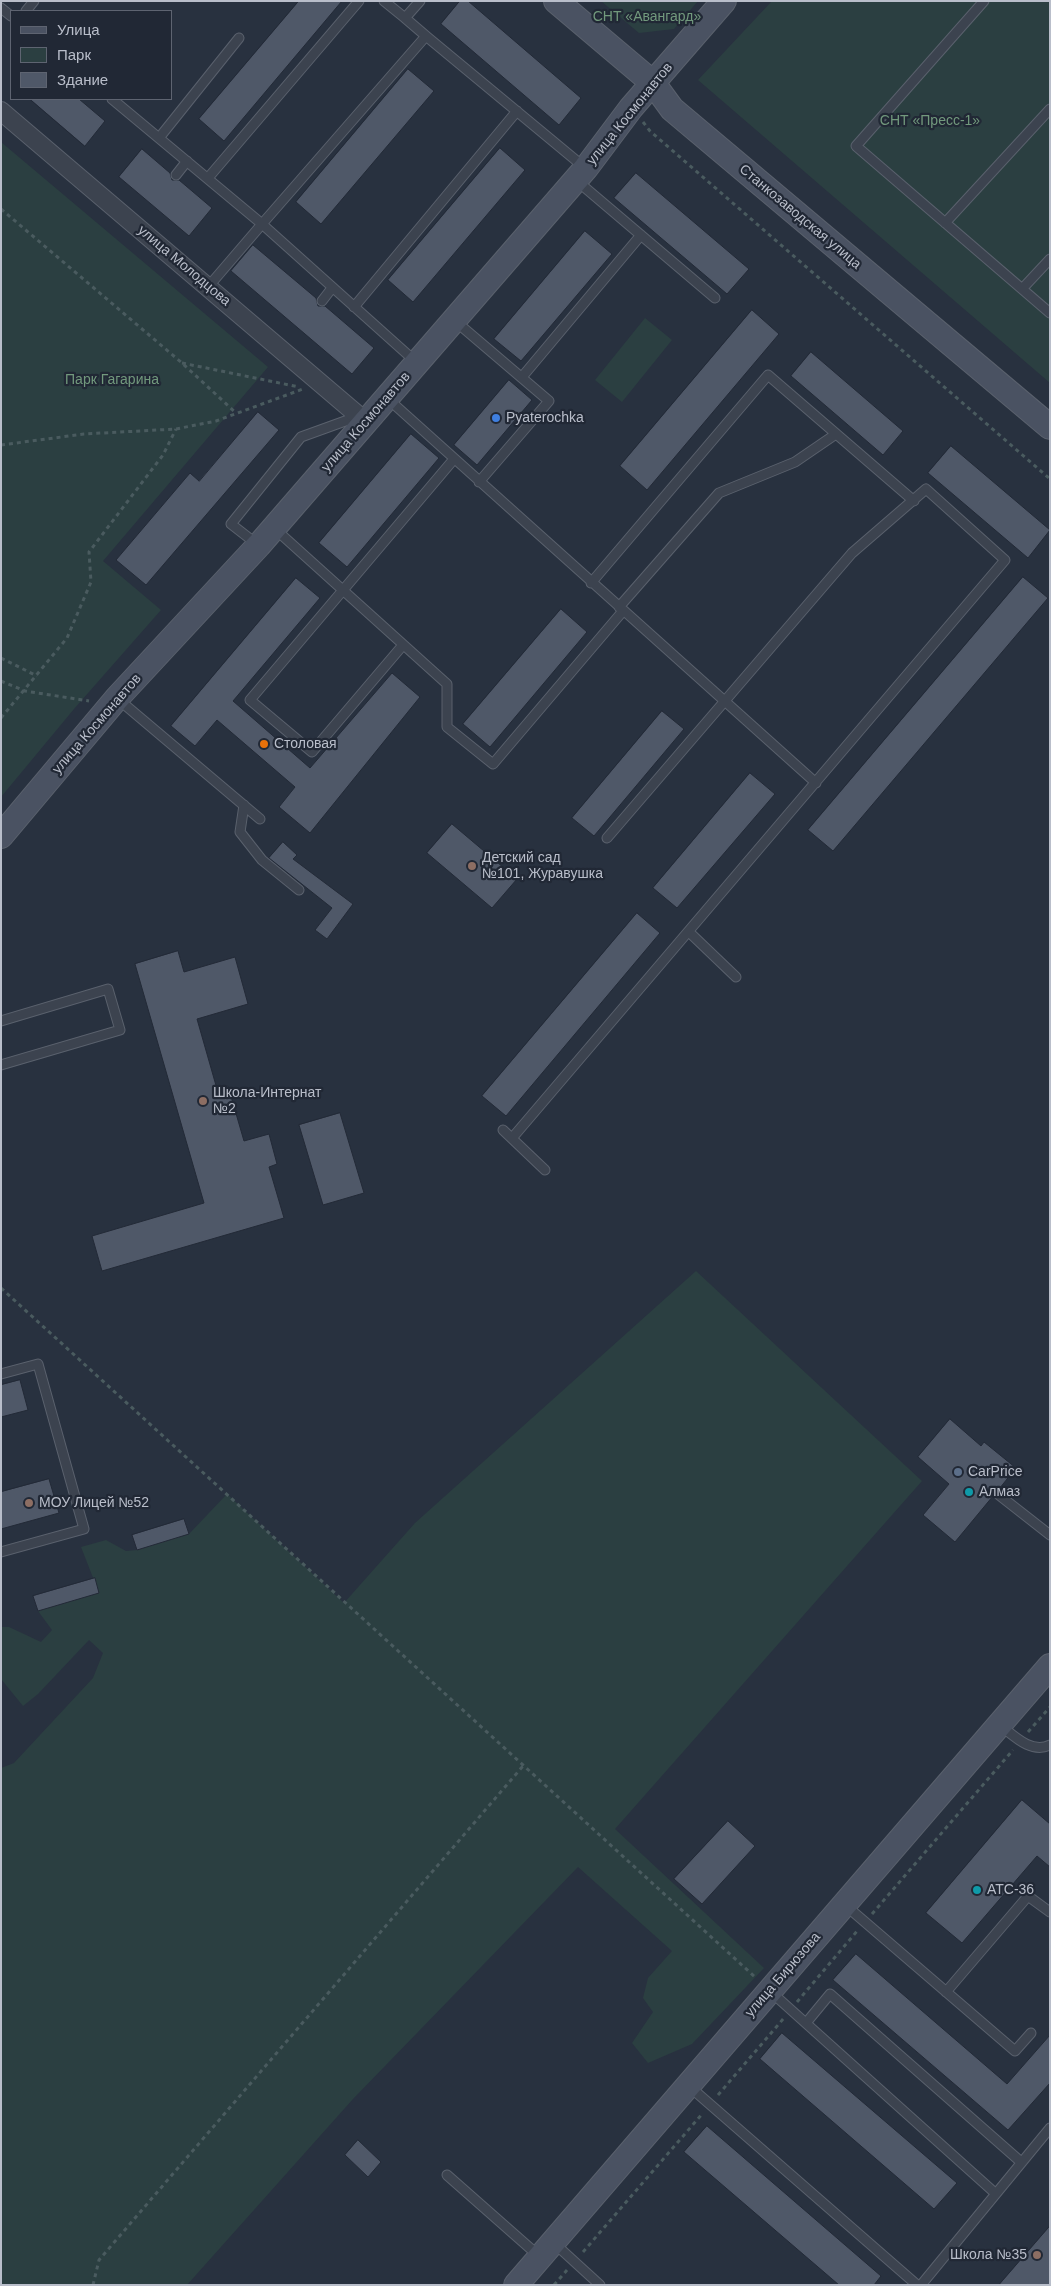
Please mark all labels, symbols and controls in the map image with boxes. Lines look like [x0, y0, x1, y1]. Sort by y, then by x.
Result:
park label: СНТ «Авангард» [593, 9, 701, 25]
legend [10, 10, 172, 100]
text: Улица [57, 21, 100, 38]
text: Парк [57, 46, 91, 63]
street label: улица Космонавтов [584, 59, 676, 169]
text: Здание [57, 71, 108, 88]
park label: СНТ «Пресс-1» [880, 113, 980, 129]
street label: Станкозаводская улица [736, 161, 864, 273]
street label: улица Молодцова [134, 222, 234, 310]
street label: улица Космонавтов [318, 369, 414, 475]
park label: Парк Гагарина [65, 372, 159, 388]
place label: Pyaterochka [506, 410, 584, 426]
marker: Pyaterochka [490, 412, 502, 424]
street label: улица Космонавтов [49, 671, 145, 777]
place label: Столовая [274, 736, 337, 752]
marker: Столовая [258, 738, 270, 750]
place label: Детский сад №101, Журавушка [482, 850, 603, 882]
marker: Детский сад №101, Журавушка [466, 860, 478, 872]
place label: Школа-Интернат №2 [213, 1085, 321, 1118]
marker: Школа-Интернат №2 [197, 1095, 209, 1107]
place label: CarPrice [968, 1464, 1022, 1480]
marker: CarPrice [952, 1466, 964, 1478]
place label: Алмаз [979, 1484, 1020, 1500]
marker: Алмаз [963, 1486, 975, 1498]
place label: МОУ Лицей №52 [39, 1495, 149, 1511]
marker: МОУ Лицей №52 [23, 1497, 35, 1509]
place label: АТС-36 [987, 1882, 1034, 1898]
marker: АТС-36 [971, 1884, 983, 1896]
street label: улица Бирюзова [742, 1929, 824, 2021]
place label: Школа №35 [950, 2247, 1027, 2263]
marker: Школа №35 [1031, 2249, 1043, 2261]

